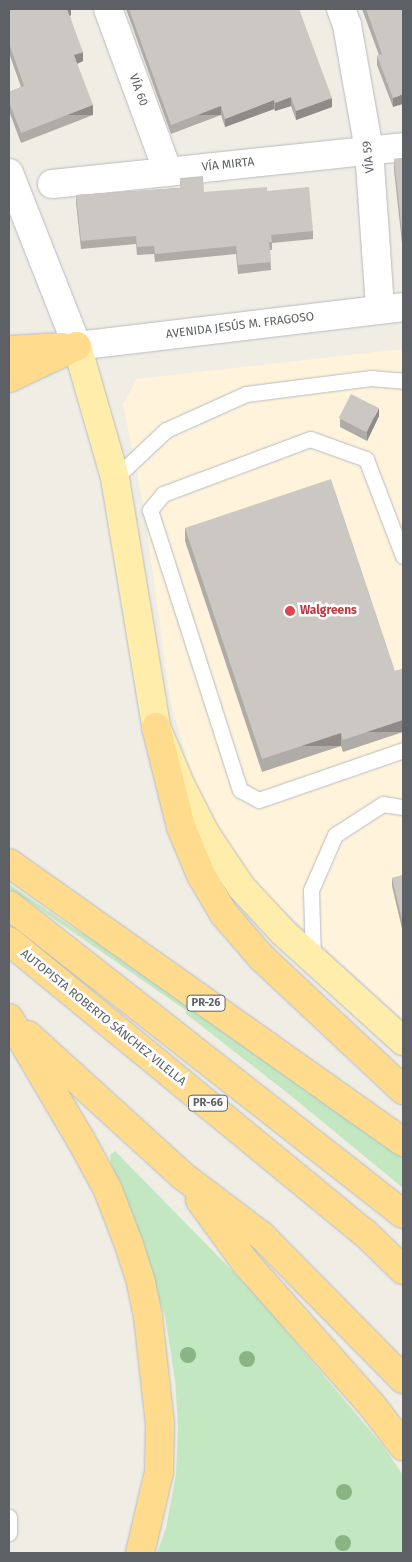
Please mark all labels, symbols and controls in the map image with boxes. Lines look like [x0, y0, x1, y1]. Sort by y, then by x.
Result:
street label: VÍA 60 [126, 72, 150, 108]
street label: VÍA 59 [360, 140, 378, 174]
street label: VÍA MIRTA [201, 155, 255, 175]
street label: AVENIDA JESÚS M. FRAGOSO [165, 310, 315, 342]
place label: Walgreens [300, 604, 357, 618]
marker: Walgreens [284, 605, 296, 617]
street label: AUTOPISTA ROBERTO SÁNCHEZ VILELLA [18, 947, 188, 1089]
road number: PR-26 [186, 994, 226, 1011]
road number: PR-66 [188, 1094, 228, 1112]

